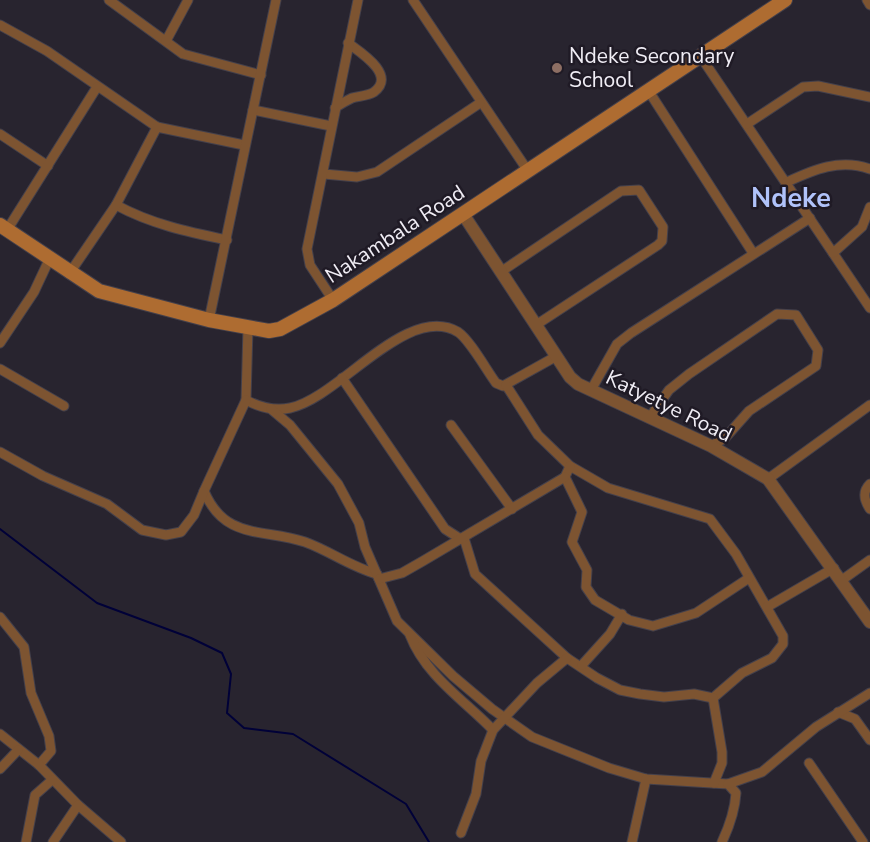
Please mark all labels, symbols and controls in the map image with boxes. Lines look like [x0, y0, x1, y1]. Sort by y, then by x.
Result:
place label: Ndeke Secondary School [569, 42, 734, 94]
marker: Ndeke Secondary School [550, 61, 564, 75]
street label: Nakambala Road [320, 178, 470, 290]
district label: Ndeke [751, 180, 831, 217]
street label: Katyetye Road [601, 363, 737, 449]

